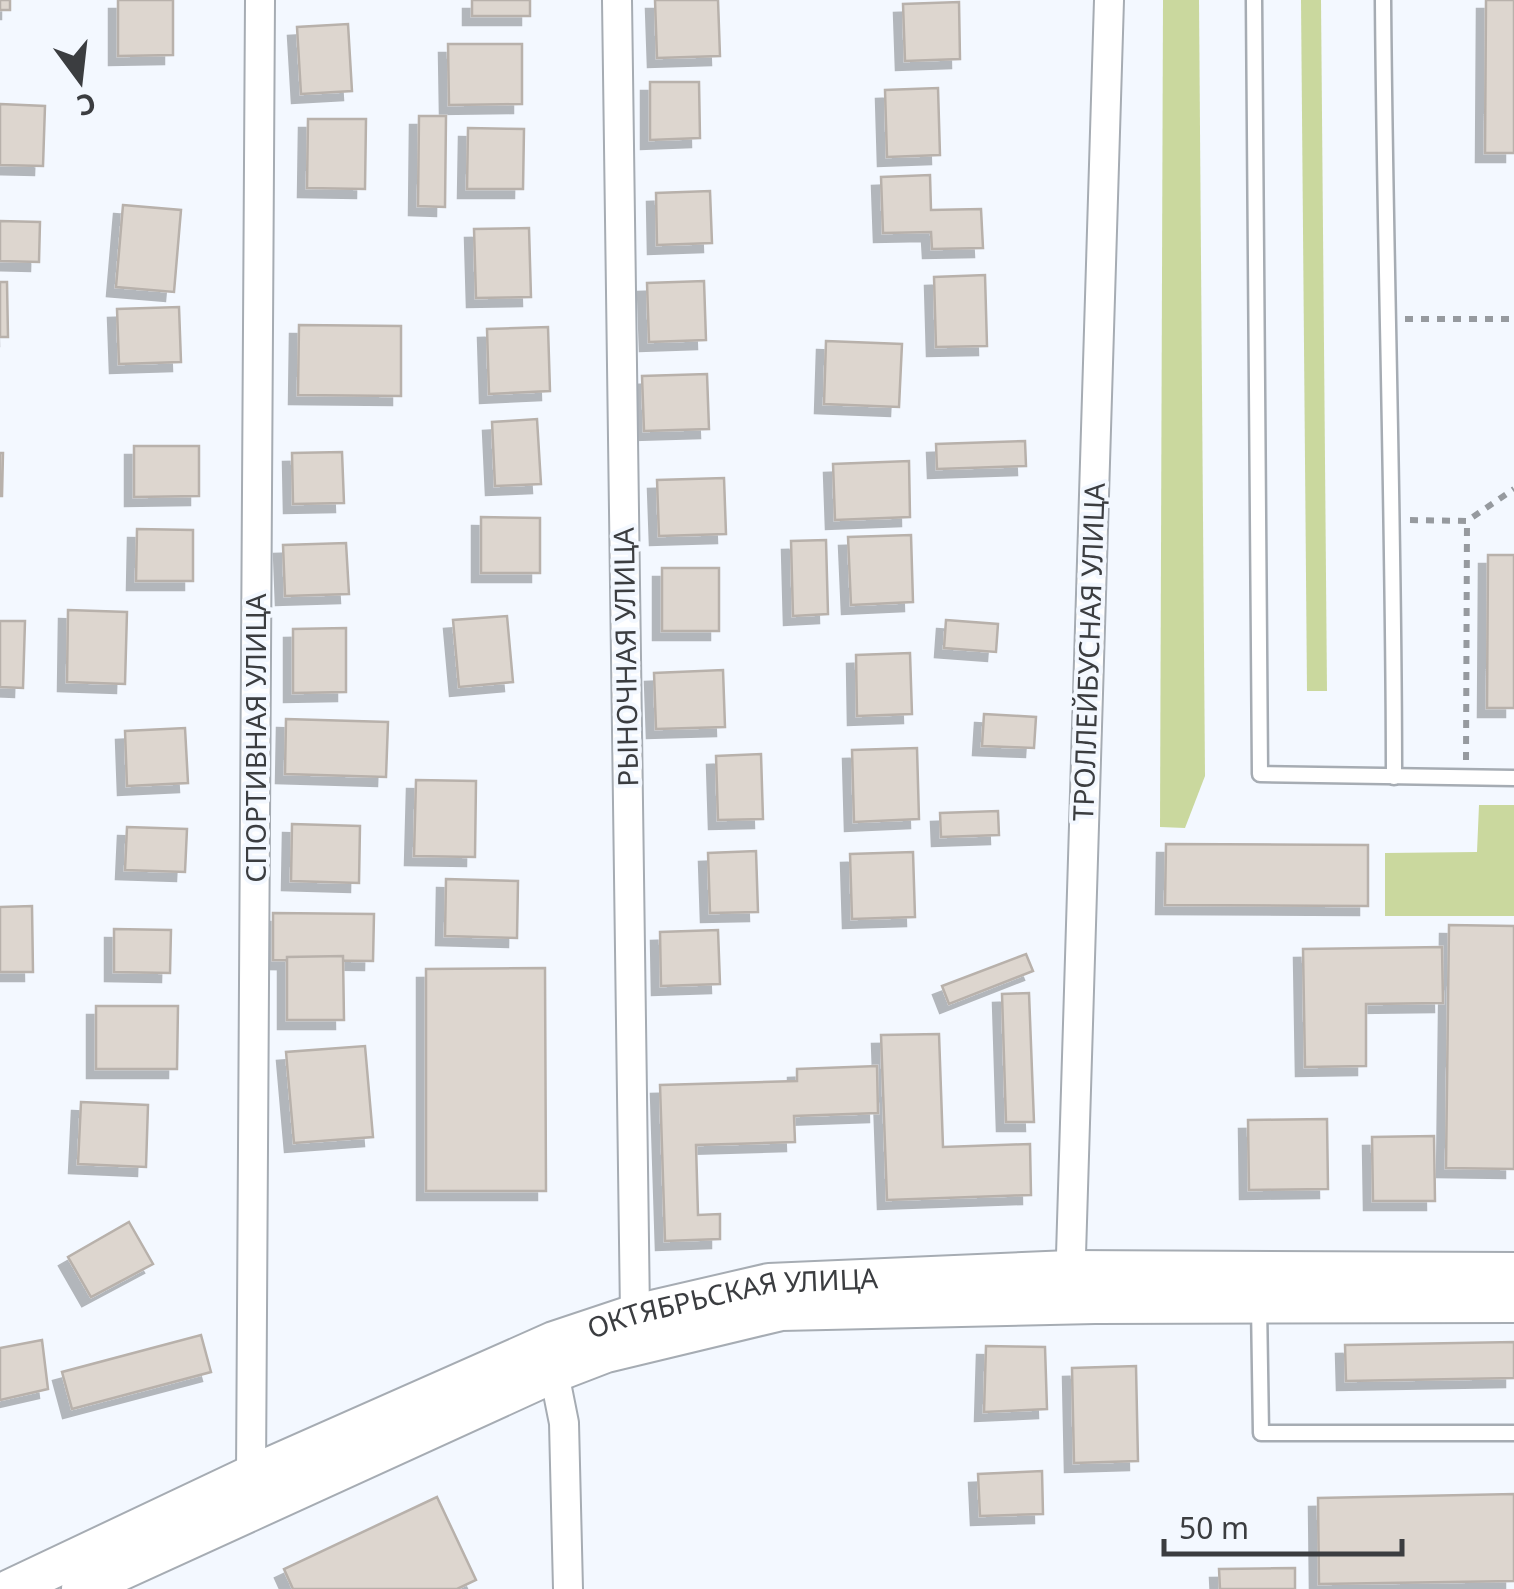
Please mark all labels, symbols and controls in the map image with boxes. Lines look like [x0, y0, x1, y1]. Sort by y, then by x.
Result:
north arrow [30, 30, 130, 130]
text: С [73, 84, 100, 126]
street label: ТРОЛЛЕЙБУСНАЯ УЛИЦА [1063, 482, 1113, 822]
street label: РЫНОЧНАЯ УЛИЦА [604, 527, 646, 787]
street label: СПОРТИВНАЯ УЛИЦА [236, 593, 274, 883]
street label: ОКТЯБРЬСКАЯ УЛИЦА [582, 1258, 879, 1347]
scale bar [1164, 1494, 1402, 1556]
text: 50 m [1179, 1507, 1249, 1548]

